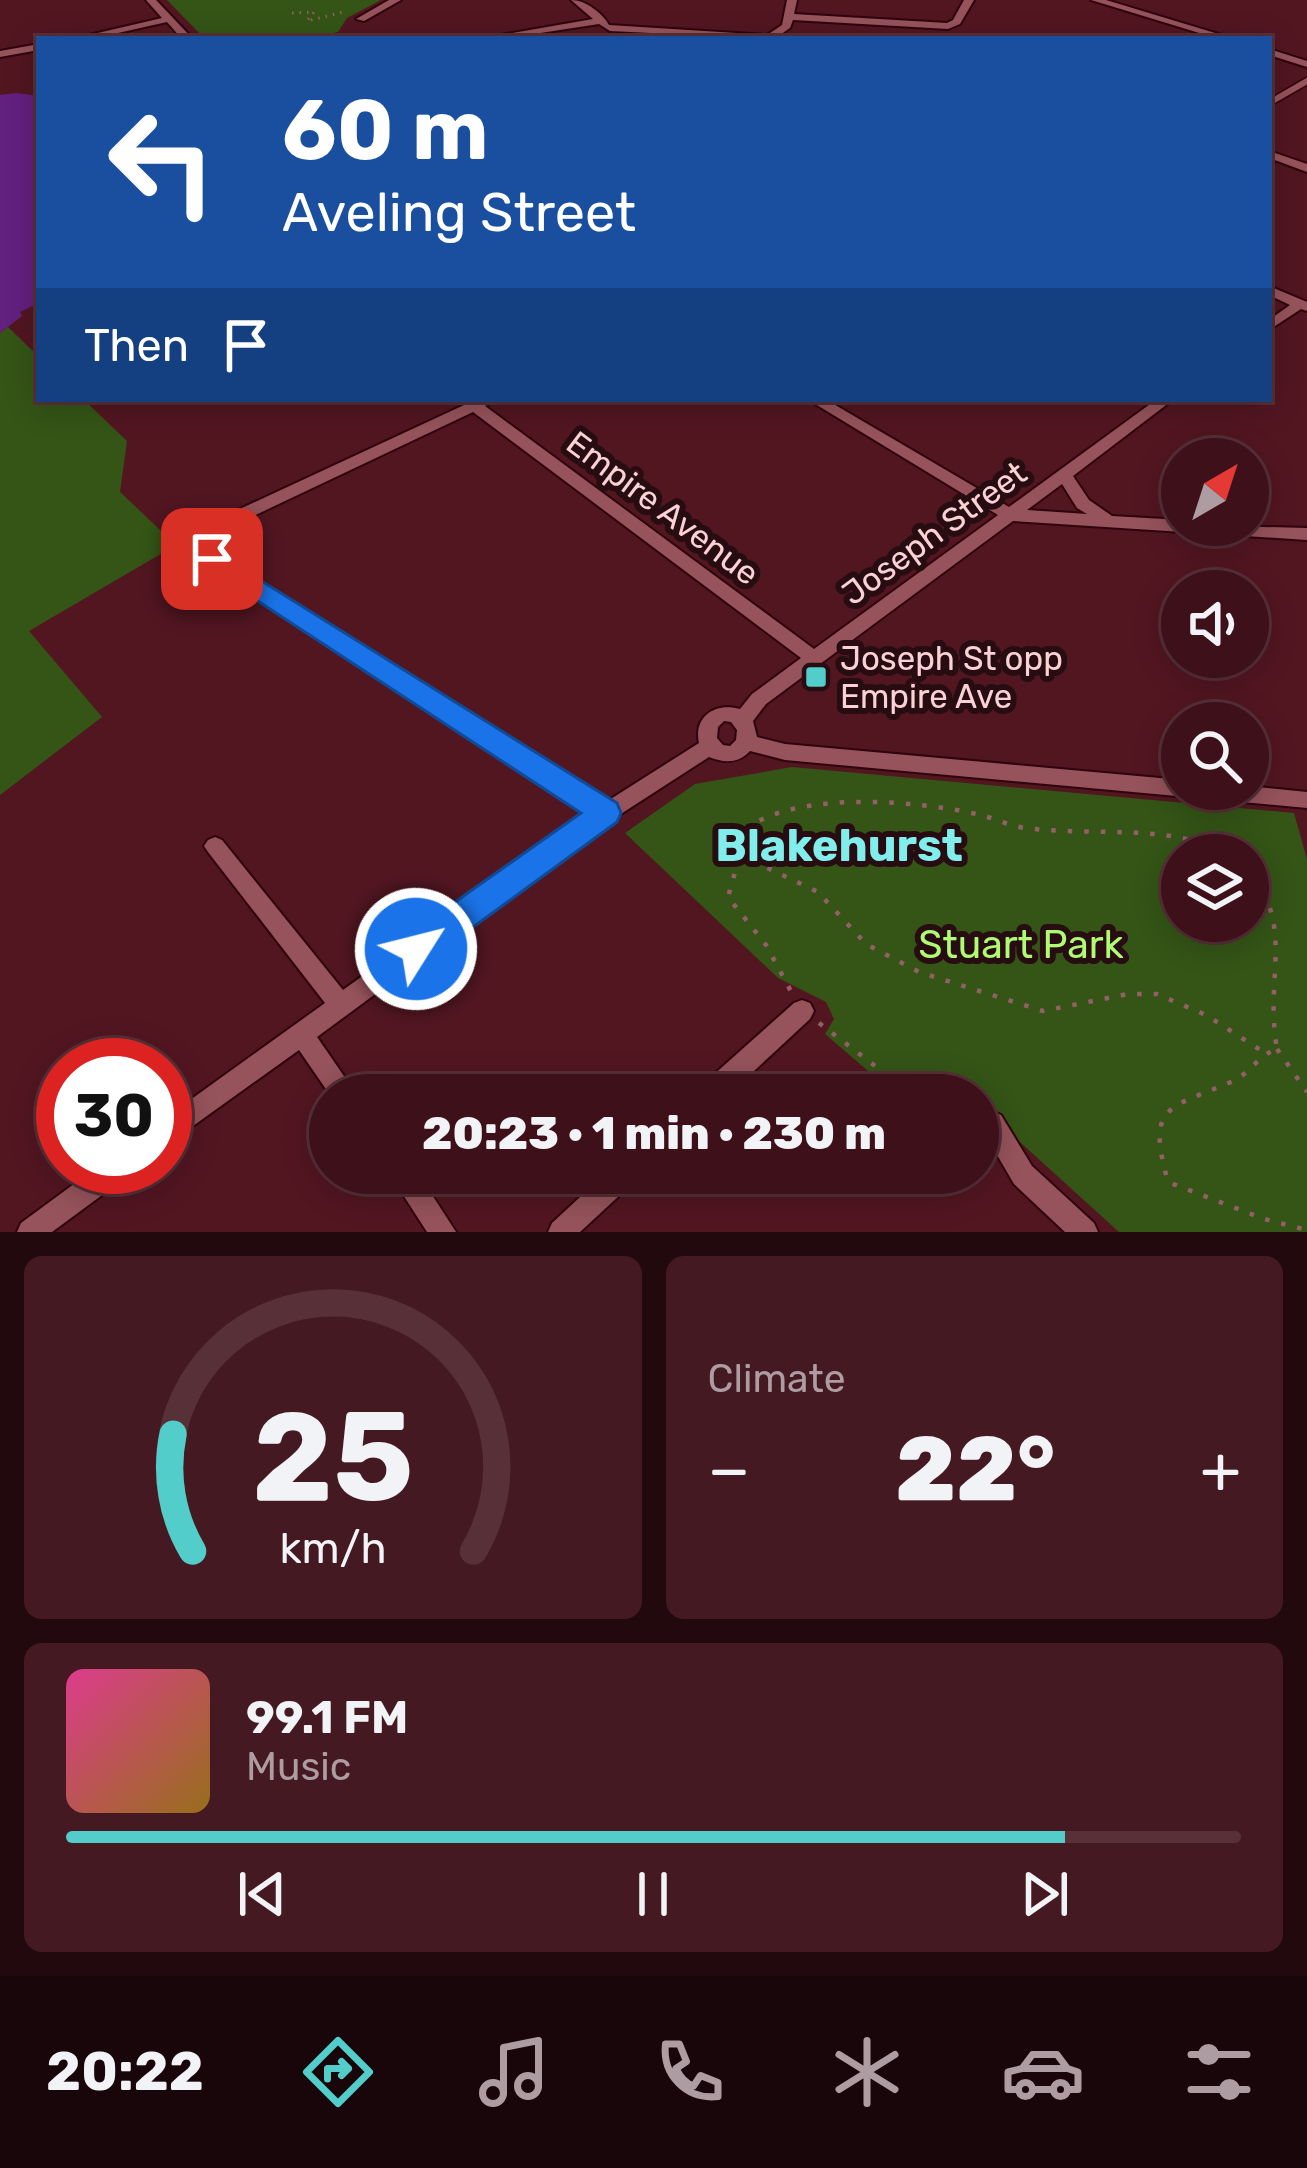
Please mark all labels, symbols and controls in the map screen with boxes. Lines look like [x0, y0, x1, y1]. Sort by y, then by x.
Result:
text: 60 m [282, 80, 489, 180]
icon: left [84, 84, 240, 240]
text: Aveling Street [282, 181, 636, 245]
icon: arrive [213, 312, 279, 378]
text: Then [84, 319, 189, 372]
street label: Empire Avenue [559, 423, 767, 593]
north arrow [1161, 438, 1269, 546]
map controls [1161, 438, 1269, 942]
street label: Joseph Street [834, 453, 1034, 613]
pin [161, 508, 263, 610]
icon: arrive [179, 526, 245, 592]
button: sound [1161, 570, 1269, 678]
place label: Joseph St opp Empire Ave [840, 639, 1063, 716]
marker: Joseph St opp Empire Ave [803, 664, 829, 690]
button: search [1161, 702, 1269, 810]
district label: Blakehurst [715, 819, 963, 872]
button: layers [1161, 834, 1269, 942]
position arrow [353, 886, 479, 1012]
park label: Stuart Park [918, 922, 1124, 968]
speed limit sign: 30 [36, 1038, 192, 1194]
text: 20:23 · 1 min · 230 m [422, 1107, 886, 1160]
text: Climate [708, 1356, 846, 1402]
text: 25 [252, 1383, 414, 1531]
text: 22° [895, 1416, 1055, 1523]
text: − [708, 1430, 750, 1509]
text: + [1200, 1430, 1241, 1509]
text: km/h [279, 1522, 386, 1573]
text: 99.1 FM [246, 1691, 408, 1744]
text: Music [246, 1744, 351, 1790]
icon: previous [229, 1861, 295, 1927]
icon: pause [620, 1861, 686, 1927]
icon: next [1012, 1861, 1078, 1927]
icon: directions [296, 2030, 380, 2114]
icon: music [472, 2030, 556, 2114]
icon: phone [648, 2030, 732, 2114]
icon: climate [825, 2030, 909, 2114]
icon: car [1001, 2030, 1085, 2114]
icon: filters [1177, 2030, 1261, 2114]
text: 20:22 [46, 2040, 204, 2104]

